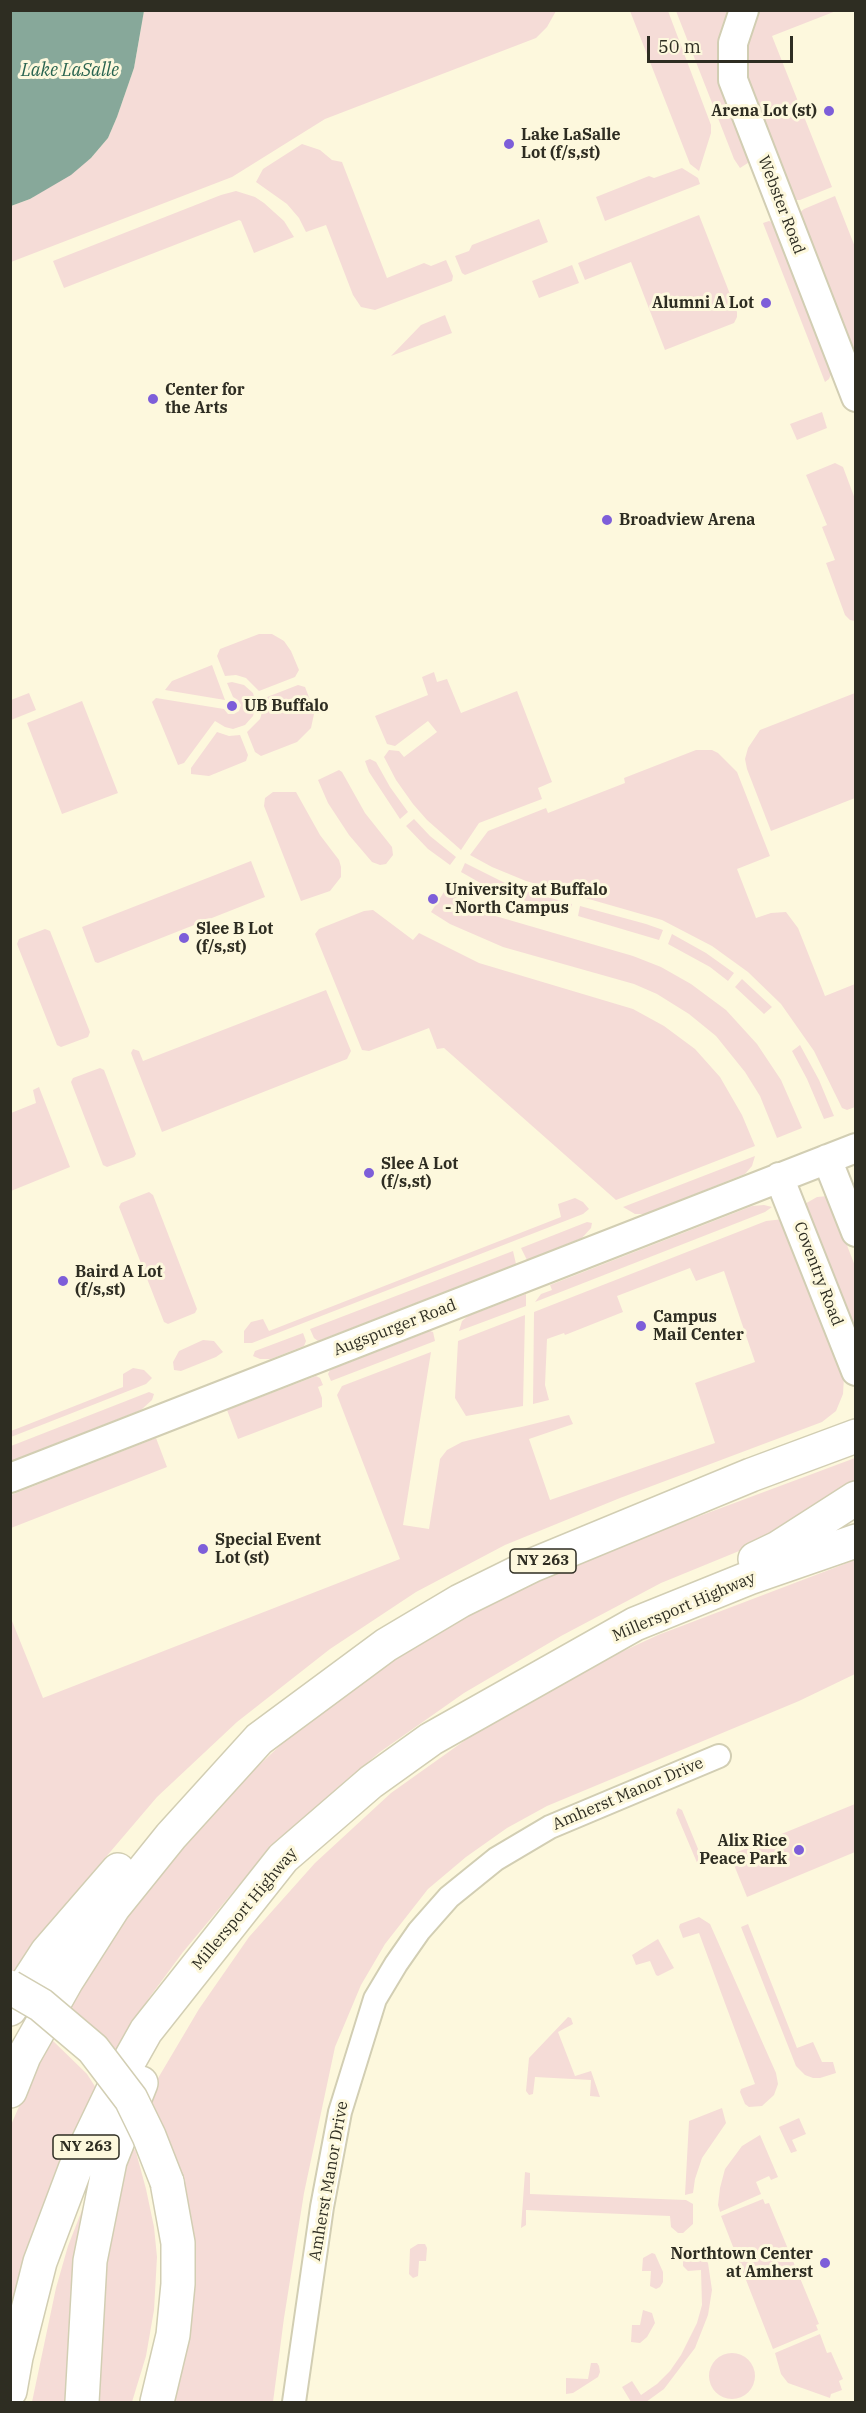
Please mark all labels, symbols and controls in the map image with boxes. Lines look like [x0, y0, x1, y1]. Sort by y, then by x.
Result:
scale bar [650, 24, 796, 62]
text: 50 m [658, 35, 701, 58]
water label: Lake LaSalle [21, 60, 119, 82]
place label: Arena Lot (st) [711, 101, 817, 121]
marker: Arena Lot (st) [822, 104, 836, 118]
place label: Lake LaSalle Lot (f/s,st) [521, 125, 621, 163]
marker: Lake LaSalle Lot (f/s,st) [502, 137, 516, 151]
street label: Webster Road [753, 153, 809, 257]
place label: Alumni A Lot [652, 293, 754, 313]
marker: Alumni A Lot [759, 296, 773, 310]
place label: Center for the Arts [165, 380, 245, 418]
marker: Center for the Arts [146, 392, 160, 406]
place label: Broadview Arena [619, 510, 755, 530]
marker: Broadview Arena [600, 513, 614, 527]
place label: UB Buffalo [244, 696, 329, 716]
marker: UB Buffalo [225, 699, 239, 713]
place label: University at Buffalo - North Campus [445, 880, 607, 918]
marker: University at Buffalo - North Campus [426, 892, 440, 906]
place label: Slee B Lot (f/s,st) [196, 919, 273, 957]
marker: Slee B Lot (f/s,st) [177, 931, 191, 945]
place label: Slee A Lot (f/s,st) [381, 1154, 458, 1192]
marker: Slee A Lot (f/s,st) [362, 1166, 376, 1180]
street label: Coventry Road [789, 1219, 847, 1329]
place label: Baird A Lot (f/s,st) [75, 1262, 163, 1300]
marker: Baird A Lot (f/s,st) [56, 1274, 70, 1288]
street label: Augspurger Road [331, 1296, 459, 1360]
place label: Campus Mail Center [653, 1307, 744, 1345]
marker: Campus Mail Center [634, 1319, 648, 1333]
place label: Special Event Lot (st) [215, 1530, 321, 1568]
marker: Special Event Lot (st) [196, 1542, 210, 1556]
road number: NY 263 [510, 1549, 576, 1573]
street label: Millersport Highway [610, 1568, 758, 1646]
street label: Amherst Manor Drive [550, 1754, 706, 1834]
place label: Alix Rice Peace Park [699, 1831, 787, 1869]
marker: Alix Rice Peace Park [792, 1843, 806, 1857]
street label: Millersport Highway [188, 1844, 302, 1974]
street label: Amherst Manor Drive [305, 2100, 353, 2262]
road number: NY 263 [53, 2135, 119, 2159]
place label: Northtown Center at Amherst [671, 2244, 813, 2282]
marker: Northtown Center at Amherst [818, 2256, 832, 2270]

